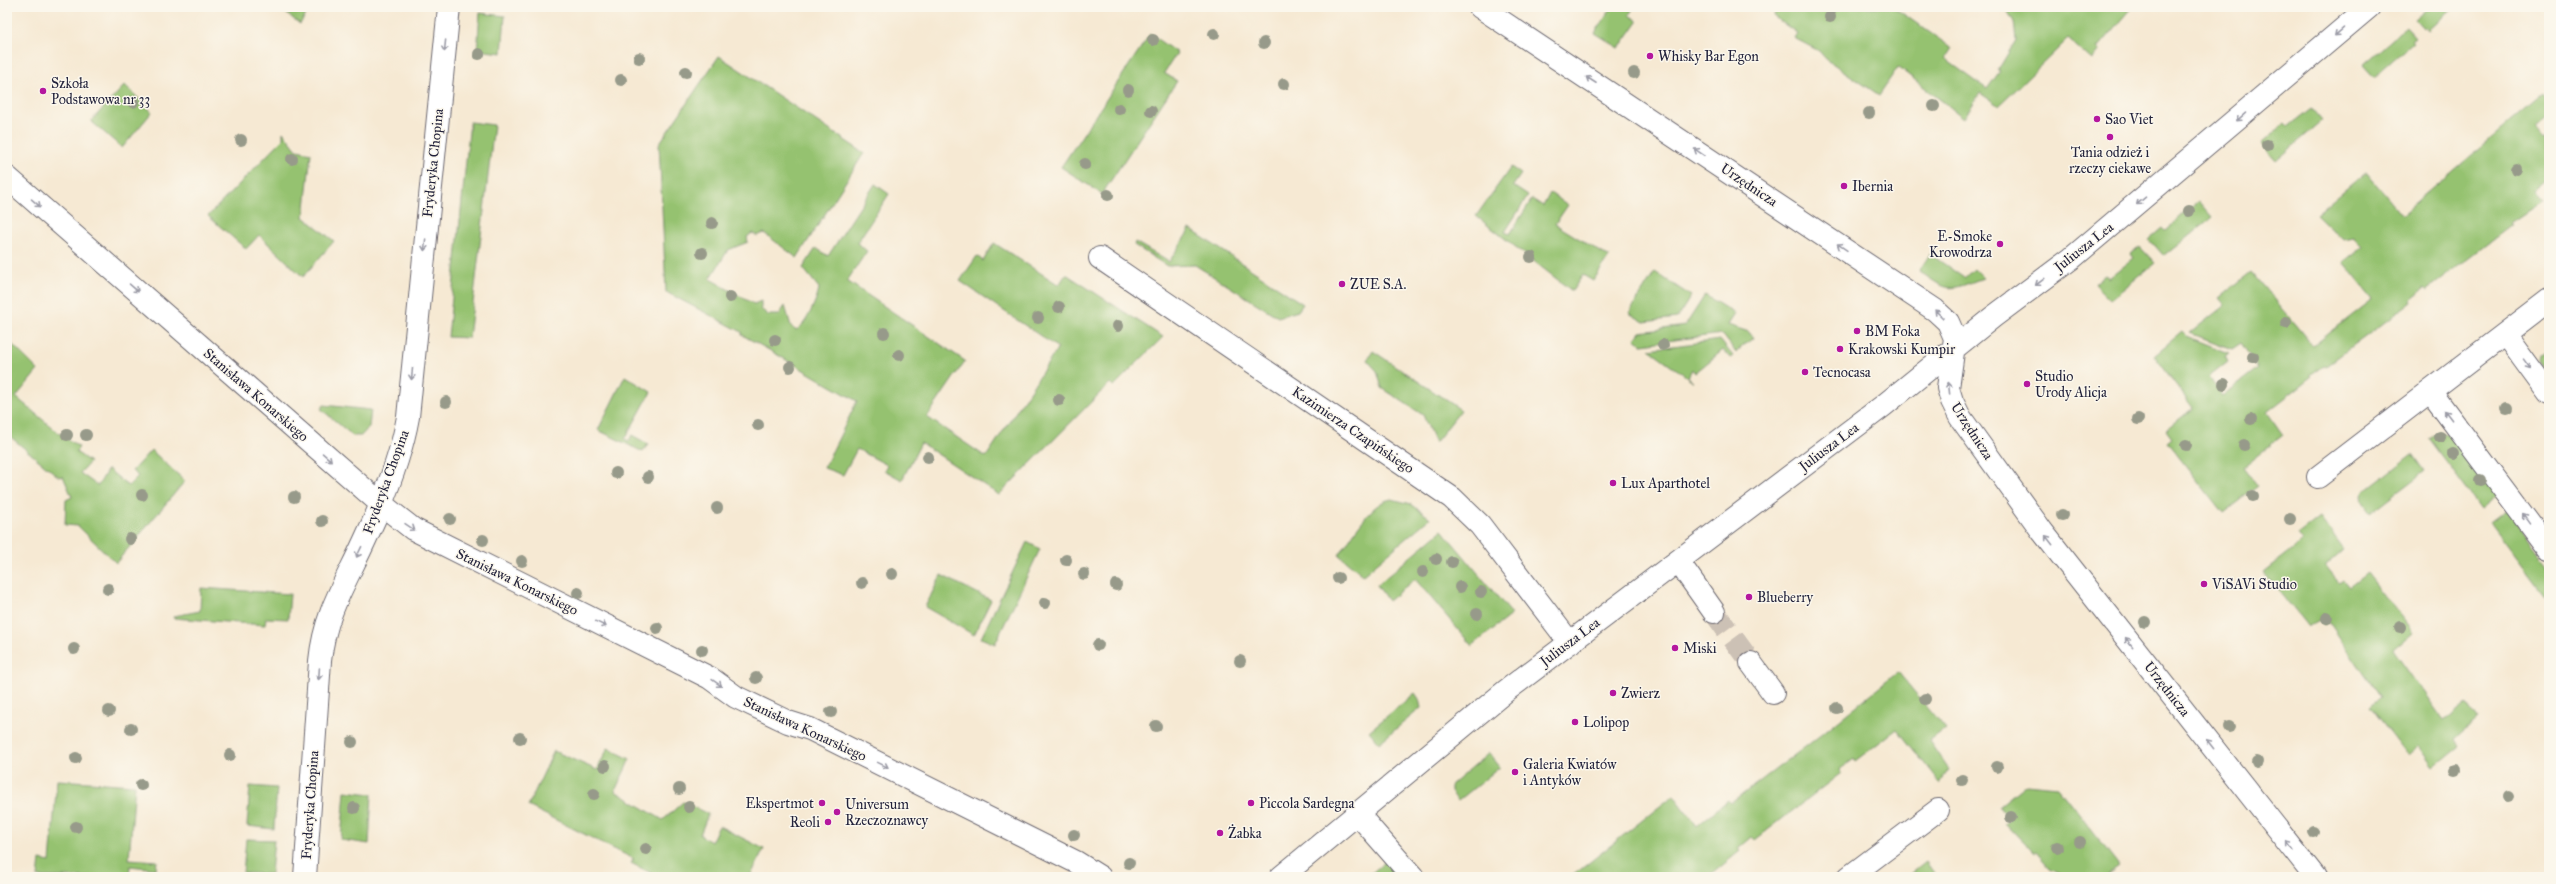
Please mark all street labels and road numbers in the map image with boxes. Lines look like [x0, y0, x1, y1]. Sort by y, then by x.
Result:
street label: Fryderyka Chopina [419, 108, 447, 218]
street label: Urzędnicza [1717, 160, 1781, 210]
street label: Juliusza Lea [2049, 219, 2118, 277]
street label: Stanisława Konarskiego [200, 345, 312, 445]
street label: Kazimierza Czapińskiego [1289, 383, 1417, 477]
street label: Urzędnicza [1947, 399, 1997, 463]
street label: Juliusza Lea [1794, 419, 1863, 477]
street label: Fryderyka Chopina [359, 428, 413, 536]
street label: Stanisława Konarskiego [453, 545, 581, 619]
street label: Juliusza Lea [1535, 614, 1604, 672]
street label: Urzędnicza [2140, 658, 2194, 720]
street label: Stanisława Konarskiego [741, 693, 869, 765]
street label: Fryderyka Chopina [298, 750, 322, 860]

